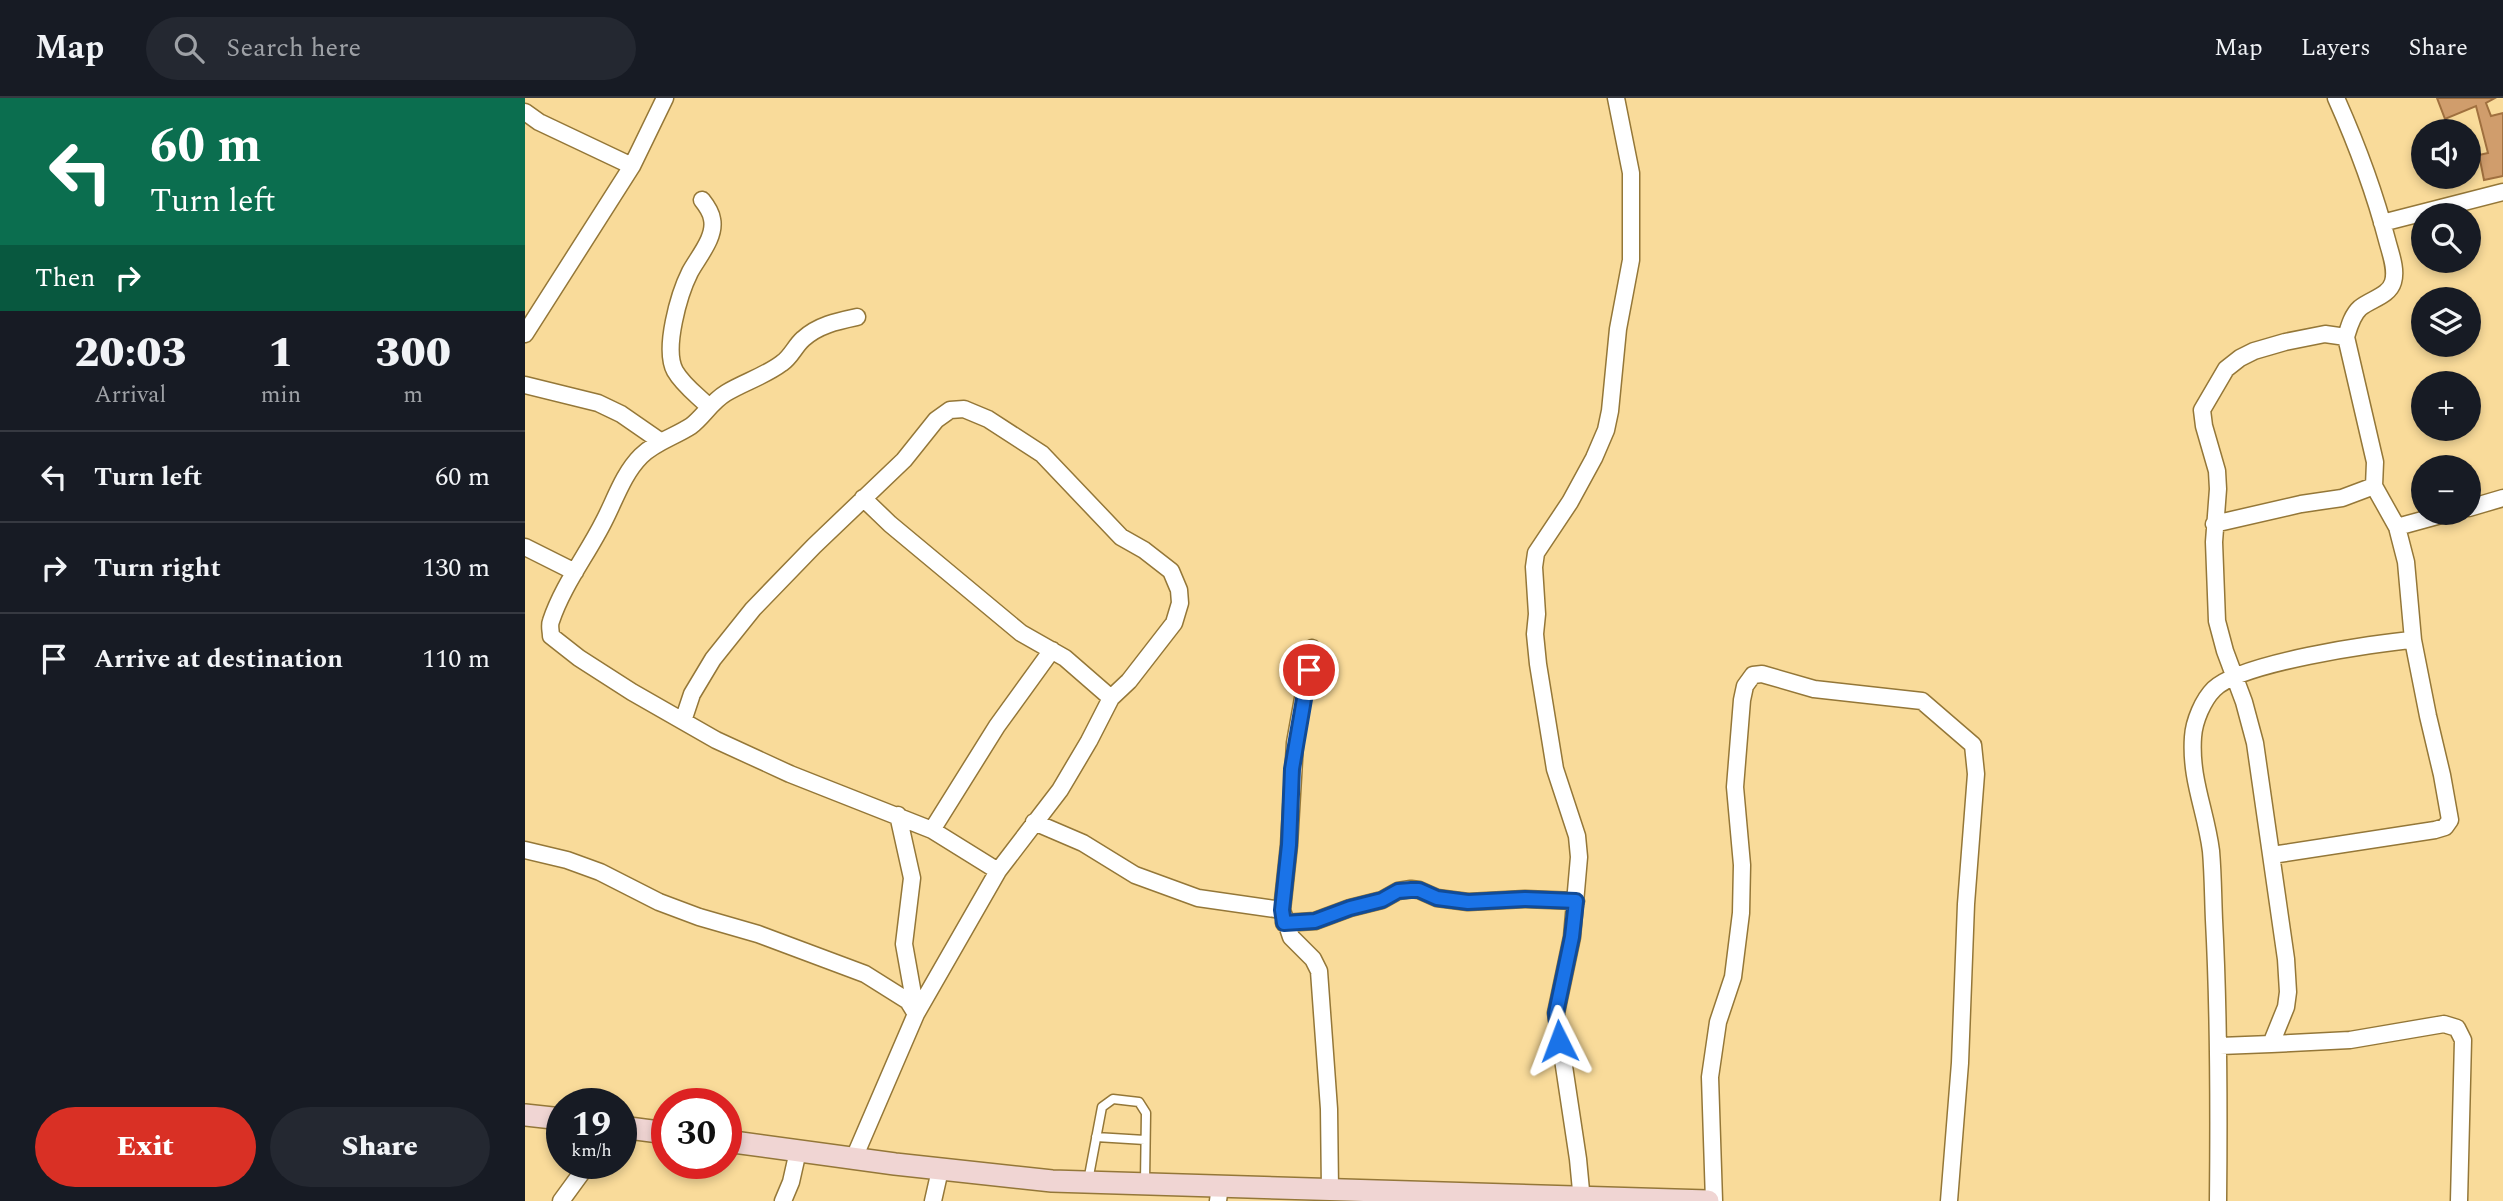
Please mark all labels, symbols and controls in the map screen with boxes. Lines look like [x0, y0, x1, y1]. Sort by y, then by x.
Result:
search box [146, 17, 636, 80]
text: Map [35, 23, 104, 73]
text: Search here [226, 28, 361, 68]
icon: search [170, 29, 208, 67]
text: Map [2214, 30, 2263, 66]
text: Layers [2301, 30, 2371, 66]
text: Share [2409, 30, 2468, 66]
text: 60 m [150, 109, 261, 184]
map controls [2411, 119, 2481, 525]
button: sound [2411, 119, 2481, 189]
icon: left [35, 126, 126, 217]
text: Turn left [150, 177, 276, 226]
button: search [2411, 203, 2481, 273]
text: Then [35, 258, 95, 298]
icon: right [109, 259, 147, 297]
button: layers [2411, 287, 2481, 357]
text: 20:03 [74, 322, 187, 385]
text: 1 [268, 322, 294, 385]
text: 300 [375, 322, 451, 385]
button: + [2411, 371, 2481, 441]
text: Arrival [95, 378, 166, 413]
text: min [261, 378, 301, 413]
text: m [403, 378, 423, 413]
button: − [2411, 455, 2481, 525]
text: Turn left [94, 457, 202, 497]
text: 60 m [435, 457, 490, 497]
icon: left [35, 458, 73, 496]
text: Turn right [94, 548, 221, 588]
text: 130 m [422, 548, 490, 588]
icon: right [35, 549, 73, 587]
text: Arrive at destination [94, 639, 343, 679]
text: 110 m [422, 639, 490, 679]
icon: arrive [35, 640, 73, 678]
pin [1279, 640, 1339, 700]
icon: arrive [1290, 651, 1328, 689]
position arrow [1522, 1004, 1596, 1078]
speed limit sign: 30 [651, 1088, 742, 1179]
text: 19 [572, 1098, 611, 1151]
button: Exit [35, 1107, 256, 1187]
button: Share [270, 1107, 490, 1187]
text: km/h [571, 1137, 612, 1164]

